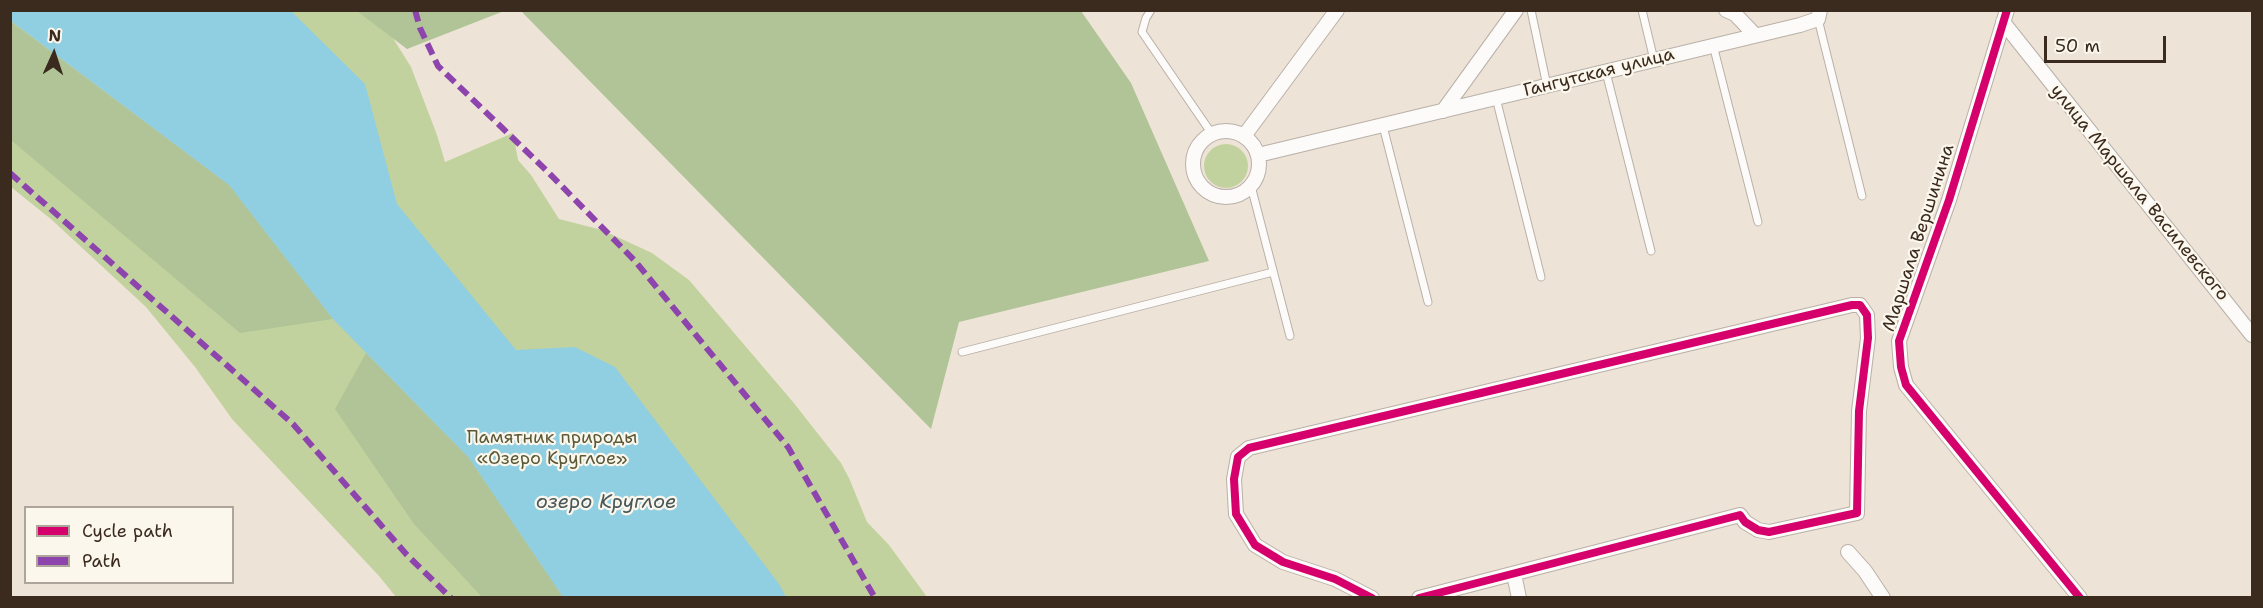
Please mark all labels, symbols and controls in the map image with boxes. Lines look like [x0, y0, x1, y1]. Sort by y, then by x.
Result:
north arrow [24, 24, 84, 84]
scale bar [2047, 24, 2168, 62]
text: N [48, 25, 62, 46]
text: 50 m [2055, 34, 2100, 58]
street label: Гангутская улица [1521, 44, 1677, 102]
street label: улица Маршала Василевского [2045, 80, 2233, 306]
street label: Маршала Вершинина [1879, 142, 1959, 334]
park label: Памятник природы «Озеро Круглое» [467, 427, 637, 470]
water label: озеро Круглое [536, 491, 676, 515]
legend [24, 506, 234, 584]
text: Cycle path [82, 519, 173, 543]
text: Path [82, 549, 121, 573]

